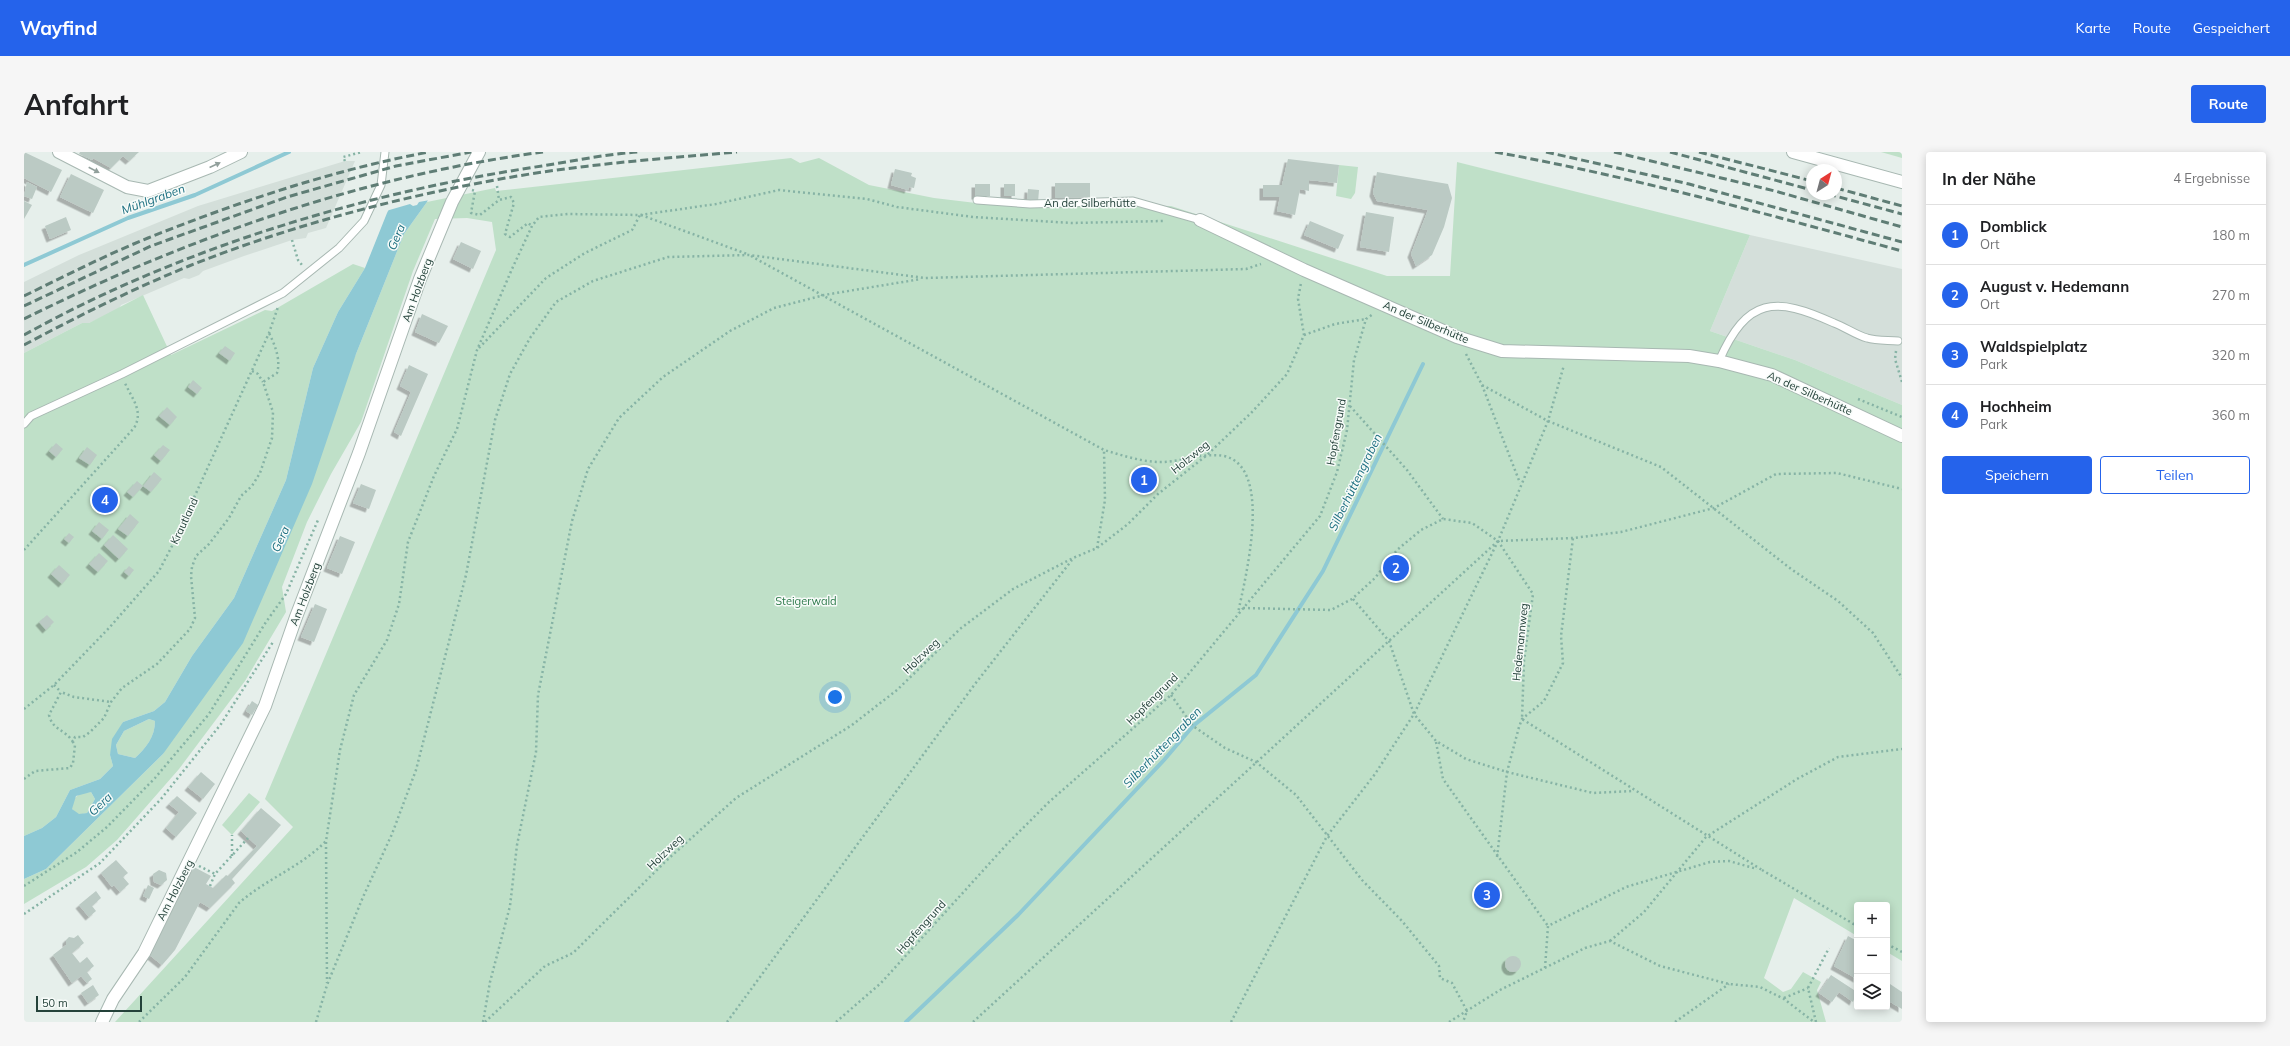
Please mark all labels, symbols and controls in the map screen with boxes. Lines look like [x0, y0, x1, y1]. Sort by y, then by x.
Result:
text: Wayfind [20, 16, 97, 40]
text: Karte [2076, 19, 2111, 37]
text: Route [2133, 19, 2171, 37]
text: Gespeichert [2193, 19, 2270, 37]
button: Route [2191, 85, 2266, 123]
text: Anfahrt [24, 87, 129, 122]
one-way arrow [209, 162, 220, 168]
north arrow [1806, 164, 1842, 200]
one-way arrow [88, 167, 100, 173]
text: In der Nähe [1942, 168, 2036, 189]
text: 4 Ergebnisse [2173, 170, 2250, 186]
water label: Mühlgraben [119, 181, 187, 217]
street label: An der Silberhütte [1044, 196, 1136, 210]
text: Domblick [1980, 217, 2047, 236]
water label: Gera [384, 222, 408, 252]
text: 1 [1951, 227, 1959, 243]
text: 180 m [2212, 227, 2250, 243]
text: Ort [1980, 236, 2000, 252]
street label: Am Holzberg [399, 256, 435, 324]
text: August v. Hedemann [1980, 277, 2129, 296]
text: 2 [1951, 287, 1959, 303]
text: 270 m [2212, 287, 2250, 303]
text: Ort [1980, 296, 2000, 312]
street label: An der Silberhütte [1381, 298, 1471, 346]
text: Waldspielplatz [1980, 337, 2087, 356]
text: 3 [1951, 347, 1959, 363]
text: 320 m [2212, 347, 2250, 363]
text: Park [1980, 356, 2007, 372]
street label: An der Silberhütte [1765, 368, 1855, 418]
text: Hochheim [1980, 397, 2052, 416]
street label: Hopfengrund [1323, 398, 1349, 466]
text: 4 [1951, 407, 1959, 423]
text: 360 m [2212, 407, 2250, 423]
text: Park [1980, 416, 2007, 432]
water label: Silberhüttengraben [1325, 431, 1385, 533]
street label: Holzweg [1168, 437, 1212, 477]
button: Speichern [1942, 456, 2092, 494]
button: Teilen [2100, 456, 2250, 494]
pin: 1 [1131, 465, 1157, 495]
pin: 4 [92, 485, 118, 515]
street label: Krautland [167, 495, 201, 547]
water label: Gera [268, 524, 292, 554]
pin: 2 [1383, 553, 1409, 583]
street label: Am Holzberg [286, 560, 324, 628]
park label: Steigerwald [775, 594, 837, 608]
street label: Hedemannweg [1509, 602, 1531, 682]
street label: Holzweg [900, 635, 942, 677]
street label: Hopfengrund [1123, 670, 1181, 728]
your location [825, 687, 845, 707]
water label: Silberhüttengraben [1120, 703, 1204, 791]
water label: Gera [85, 789, 115, 819]
street label: Holzweg [644, 831, 686, 873]
street label: Am Holzberg [154, 857, 196, 923]
pin: 3 [1474, 880, 1500, 910]
street label: Hopfengrund [893, 897, 949, 957]
map controls [1854, 902, 1890, 1010]
button: + [1854, 902, 1890, 938]
button: − [1854, 938, 1890, 974]
button: layers [1854, 974, 1890, 1010]
scale bar [36, 994, 142, 1013]
text: 50 m [42, 996, 68, 1010]

